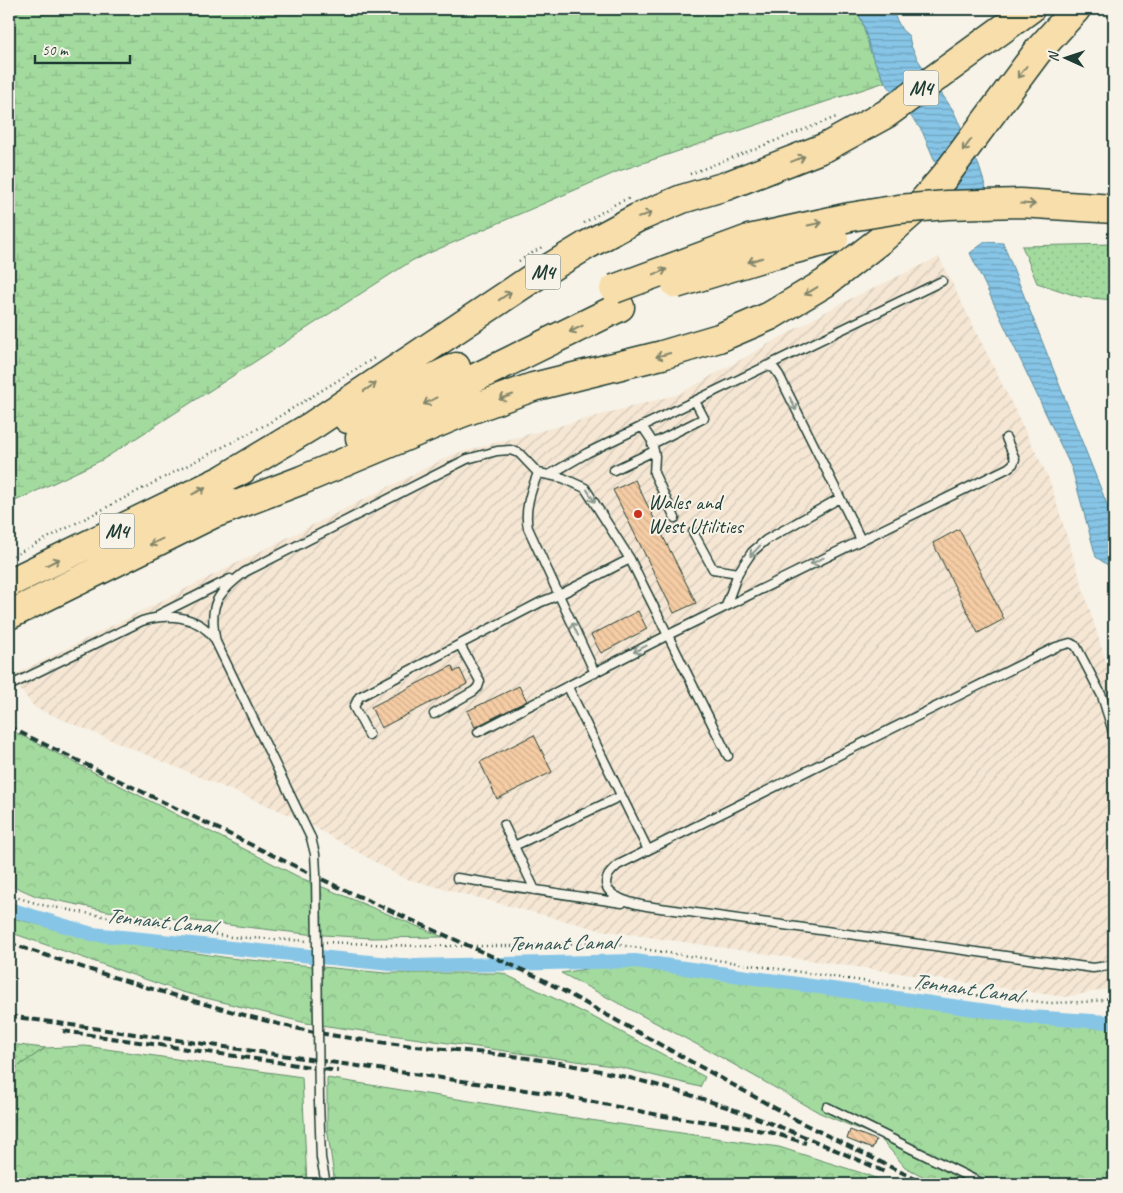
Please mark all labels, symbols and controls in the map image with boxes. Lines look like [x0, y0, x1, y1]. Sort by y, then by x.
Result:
scale bar [35, 32, 130, 64]
north arrow [1040, 32, 1090, 82]
text: 50 m [42, 41, 69, 60]
text: N [1045, 50, 1062, 62]
one-way arrow [1017, 65, 1027, 79]
road number: M4 [904, 70, 938, 106]
one-way arrow [962, 138, 972, 152]
one-way arrow [790, 154, 805, 163]
one-way arrow [1020, 199, 1036, 208]
one-way arrow [637, 209, 652, 219]
one-way arrow [806, 219, 822, 228]
road number: M4 [526, 254, 560, 290]
one-way arrow [747, 255, 763, 265]
one-way arrow [652, 267, 667, 276]
one-way arrow [805, 287, 819, 297]
one-way arrow [498, 291, 512, 302]
one-way arrow [569, 324, 584, 334]
one-way arrow [655, 351, 671, 360]
one-way arrow [363, 382, 377, 392]
one-way arrow [498, 392, 514, 402]
one-way arrow [789, 396, 798, 411]
one-way arrow [423, 397, 438, 406]
one-way arrow [191, 486, 206, 496]
one-way arrow [586, 489, 596, 503]
place label: Wales and West Utilities [648, 489, 745, 539]
marker: Wales and West Utilities [632, 508, 644, 520]
road number: M4 [100, 514, 134, 548]
one-way arrow [149, 538, 164, 547]
one-way arrow [749, 544, 761, 557]
one-way arrow [45, 557, 60, 567]
one-way arrow [810, 557, 825, 566]
one-way arrow [569, 622, 579, 637]
one-way arrow [633, 644, 648, 654]
water label: Tennant Canal [104, 901, 223, 941]
water label: Tennant Canal [506, 928, 623, 958]
water label: Tennant Canal [910, 967, 1029, 1010]

